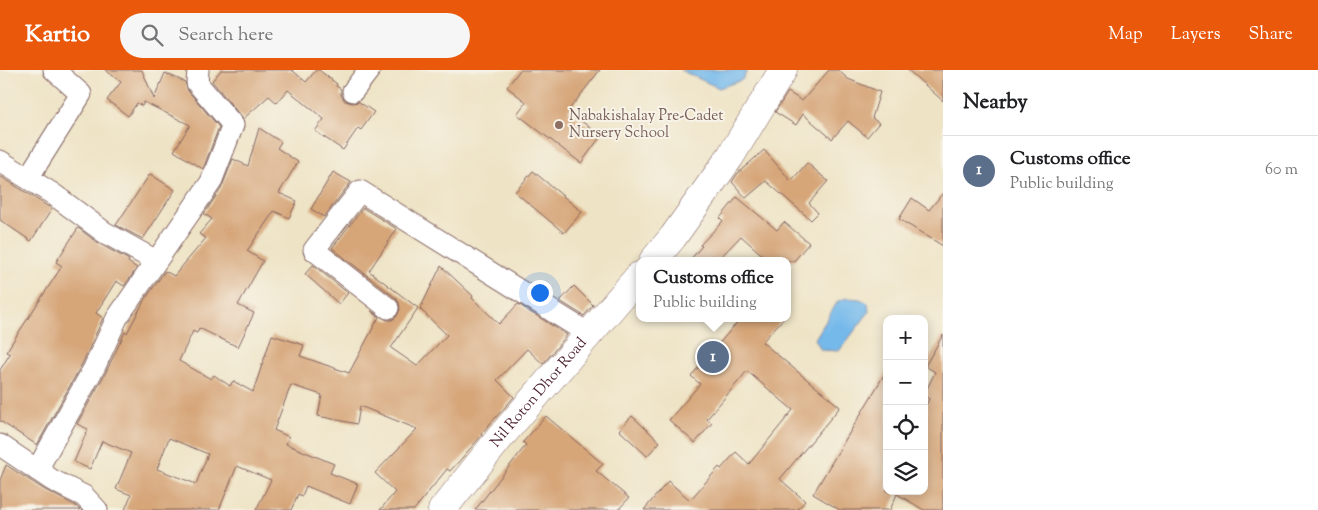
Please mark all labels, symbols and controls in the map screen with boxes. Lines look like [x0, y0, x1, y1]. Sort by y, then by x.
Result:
search box [120, 13, 470, 58]
text: Kartio [25, 18, 90, 52]
icon: search [138, 21, 166, 49]
text: Search here [178, 22, 273, 49]
text: Map [1108, 22, 1143, 48]
text: Layers [1171, 22, 1221, 48]
text: Share [1249, 22, 1293, 48]
text: Nearby [963, 88, 1028, 118]
place label: Nabakishalay Pre-Cadet Nursery School [569, 106, 723, 144]
marker: Nabakishalay Pre-Cadet Nursery School [553, 119, 565, 131]
text: Customs office [1010, 146, 1131, 173]
text: 1 [976, 159, 982, 182]
text: 60 m [1265, 159, 1298, 182]
text: Public building [1010, 173, 1114, 196]
popup [636, 257, 791, 322]
text: Customs office [653, 265, 774, 292]
your location [527, 280, 553, 306]
text: Public building [653, 292, 757, 315]
map controls [883, 315, 928, 495]
button: + [883, 315, 928, 360]
street label: Nil Roton Dhor Road [485, 333, 592, 452]
pin: 1 [697, 338, 729, 376]
button: − [883, 360, 928, 405]
button: locate [883, 405, 928, 450]
button: layers [883, 450, 928, 495]

